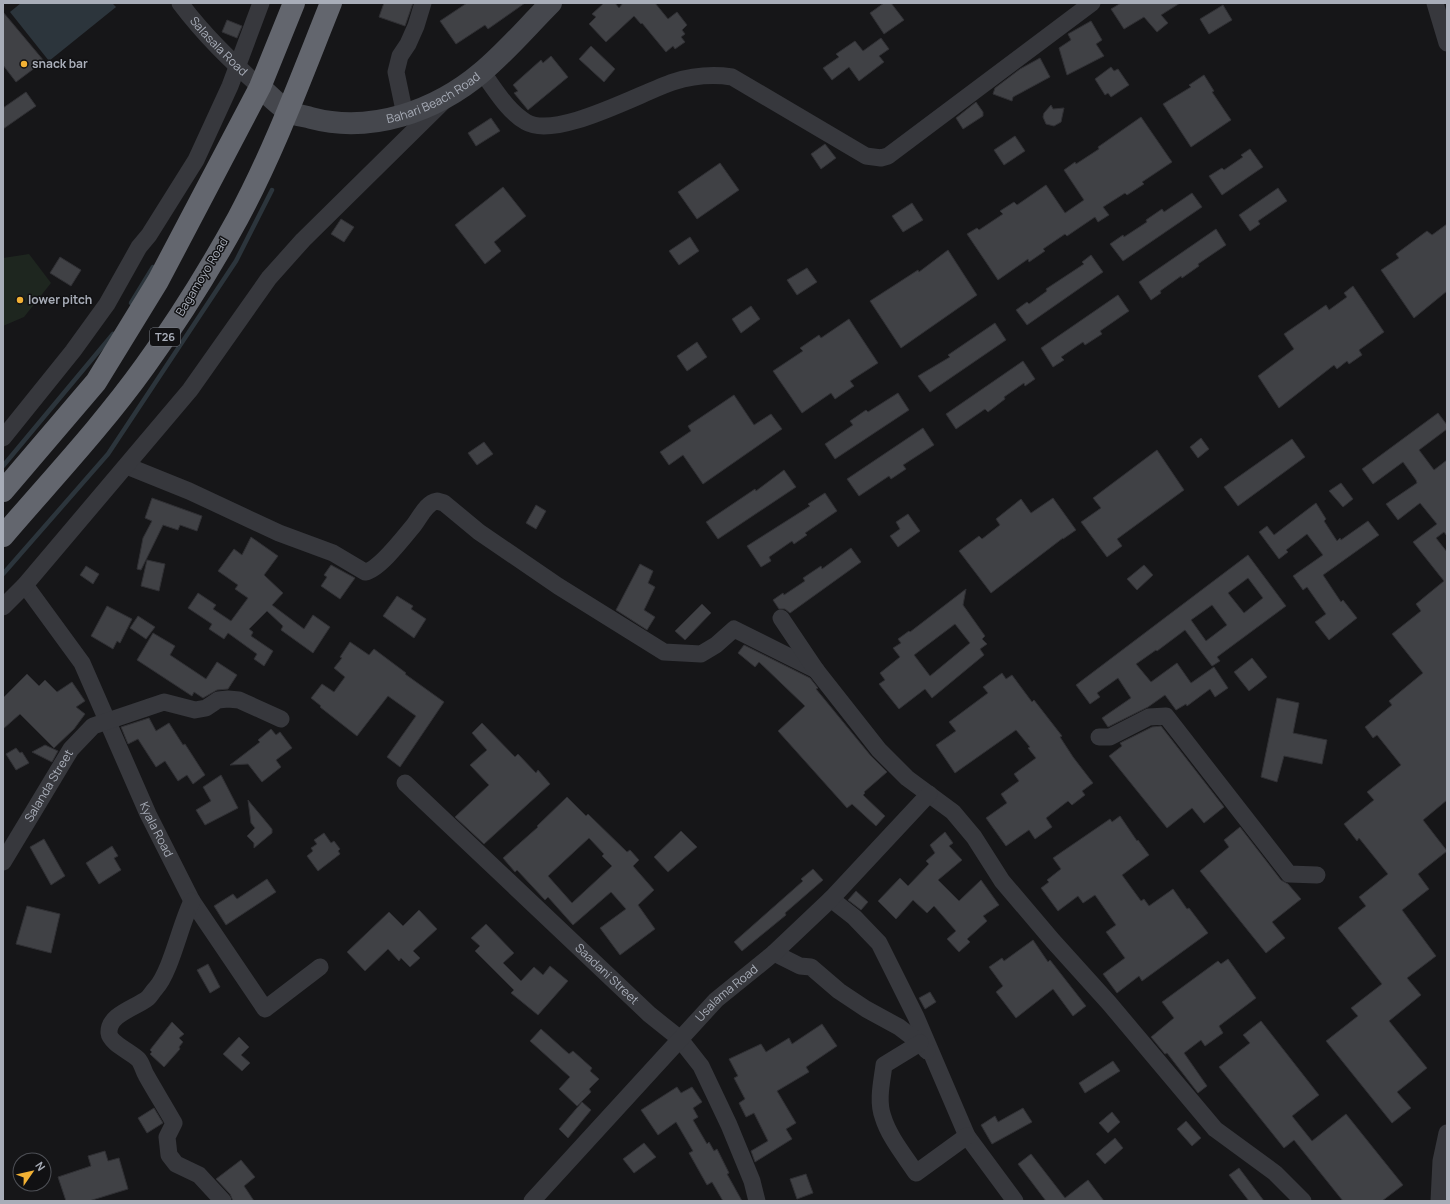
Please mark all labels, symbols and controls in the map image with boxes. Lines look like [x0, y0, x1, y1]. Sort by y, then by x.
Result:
street label: Salasala Road [186, 13, 251, 79]
place label: snack bar [32, 55, 88, 72]
marker: snack bar [19, 59, 29, 69]
street label: Bahari Beach Road [385, 68, 484, 127]
street label: Bagamoyo Road [171, 234, 232, 319]
place label: lower pitch [28, 291, 92, 308]
marker: lower pitch [15, 295, 25, 305]
road number: T26 [150, 328, 180, 346]
street label: Salanda Street [20, 746, 77, 825]
street label: Kyala Road [136, 799, 177, 860]
street label: Saadani Street [572, 939, 643, 1008]
street label: Usalama Road [691, 960, 761, 1025]
north arrow [12, 1152, 52, 1192]
text: N [32, 1159, 49, 1174]

